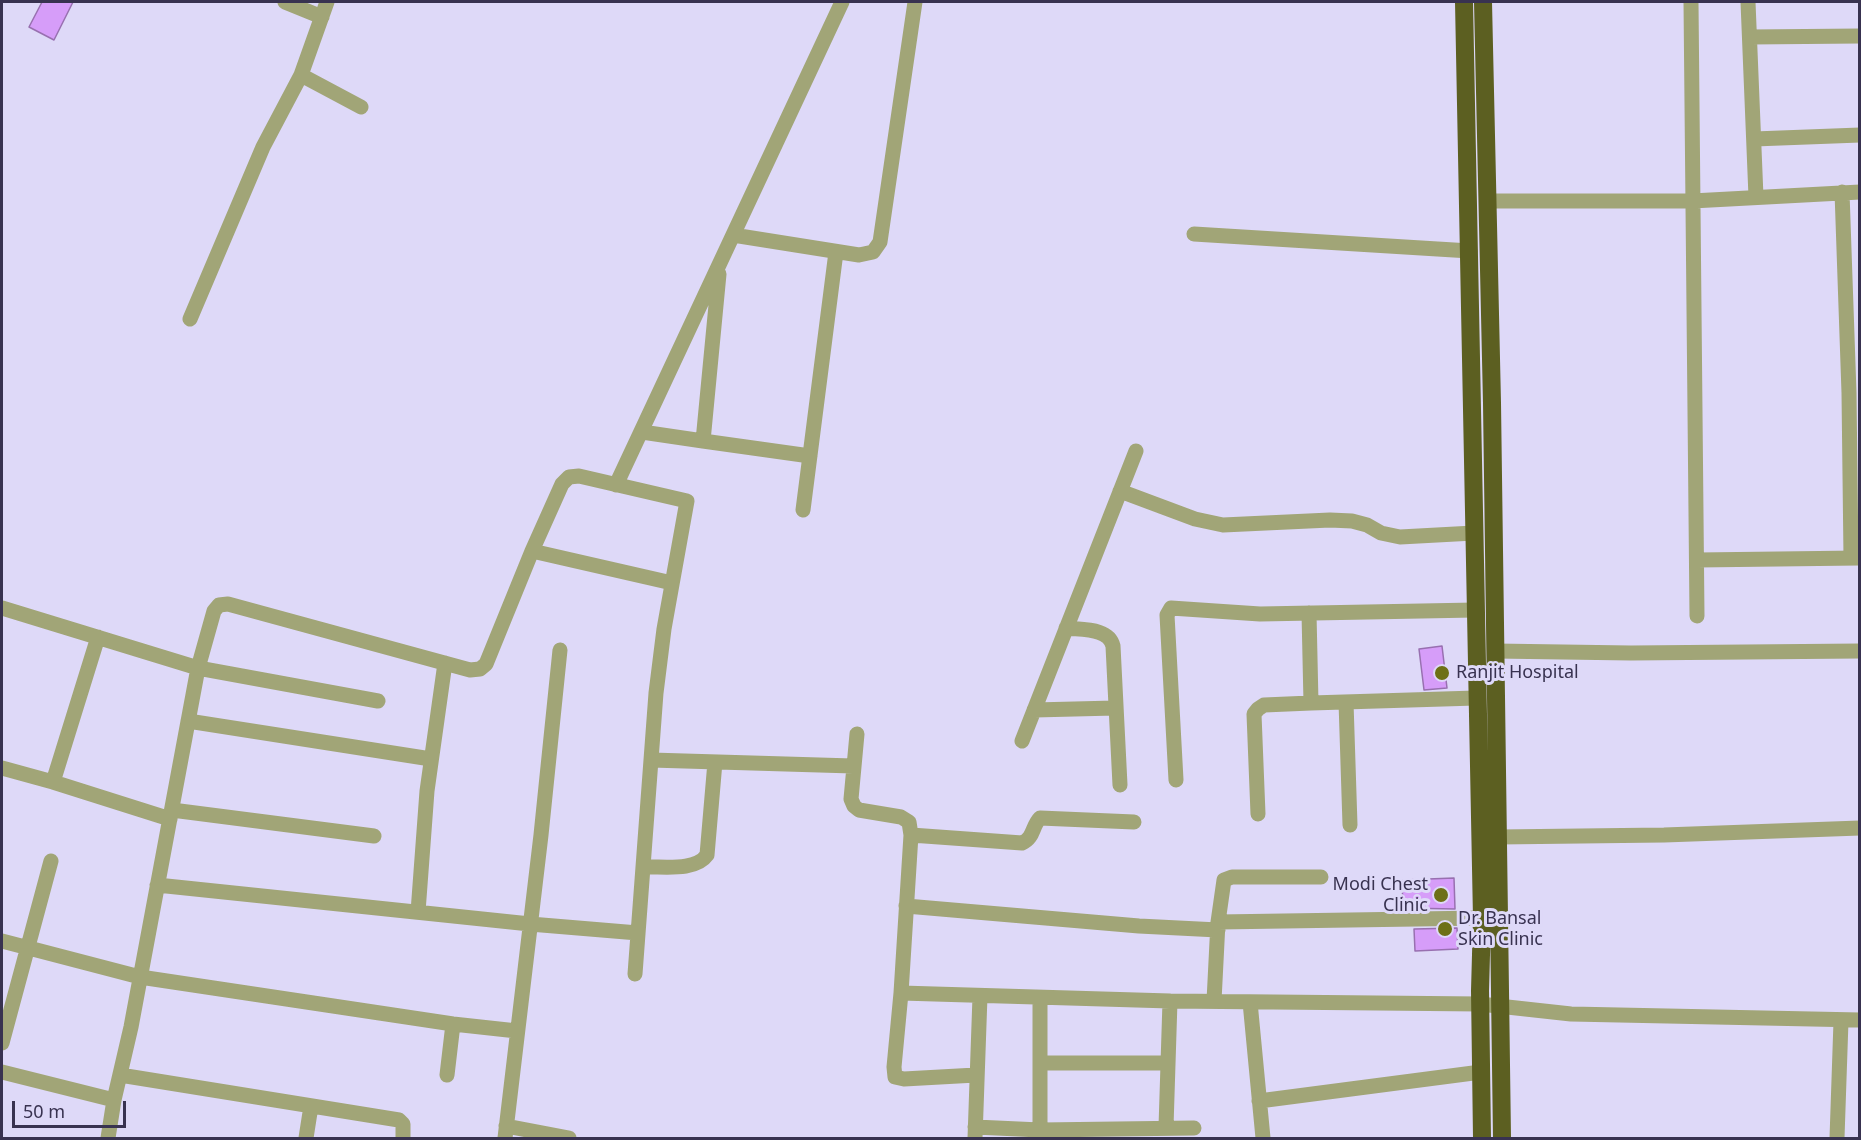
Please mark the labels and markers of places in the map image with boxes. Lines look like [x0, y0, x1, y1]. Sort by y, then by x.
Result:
place label: Ranjit Hospital [1456, 662, 1579, 684]
marker: Ranjit Hospital [1433, 664, 1451, 682]
place label: Modi Chest Clinic [1333, 874, 1428, 916]
marker: Modi Chest Clinic [1432, 886, 1450, 904]
place label: Dr. Bansal Skin Clinic [1458, 908, 1543, 950]
marker: Dr. Bansal Skin Clinic [1436, 920, 1454, 938]

